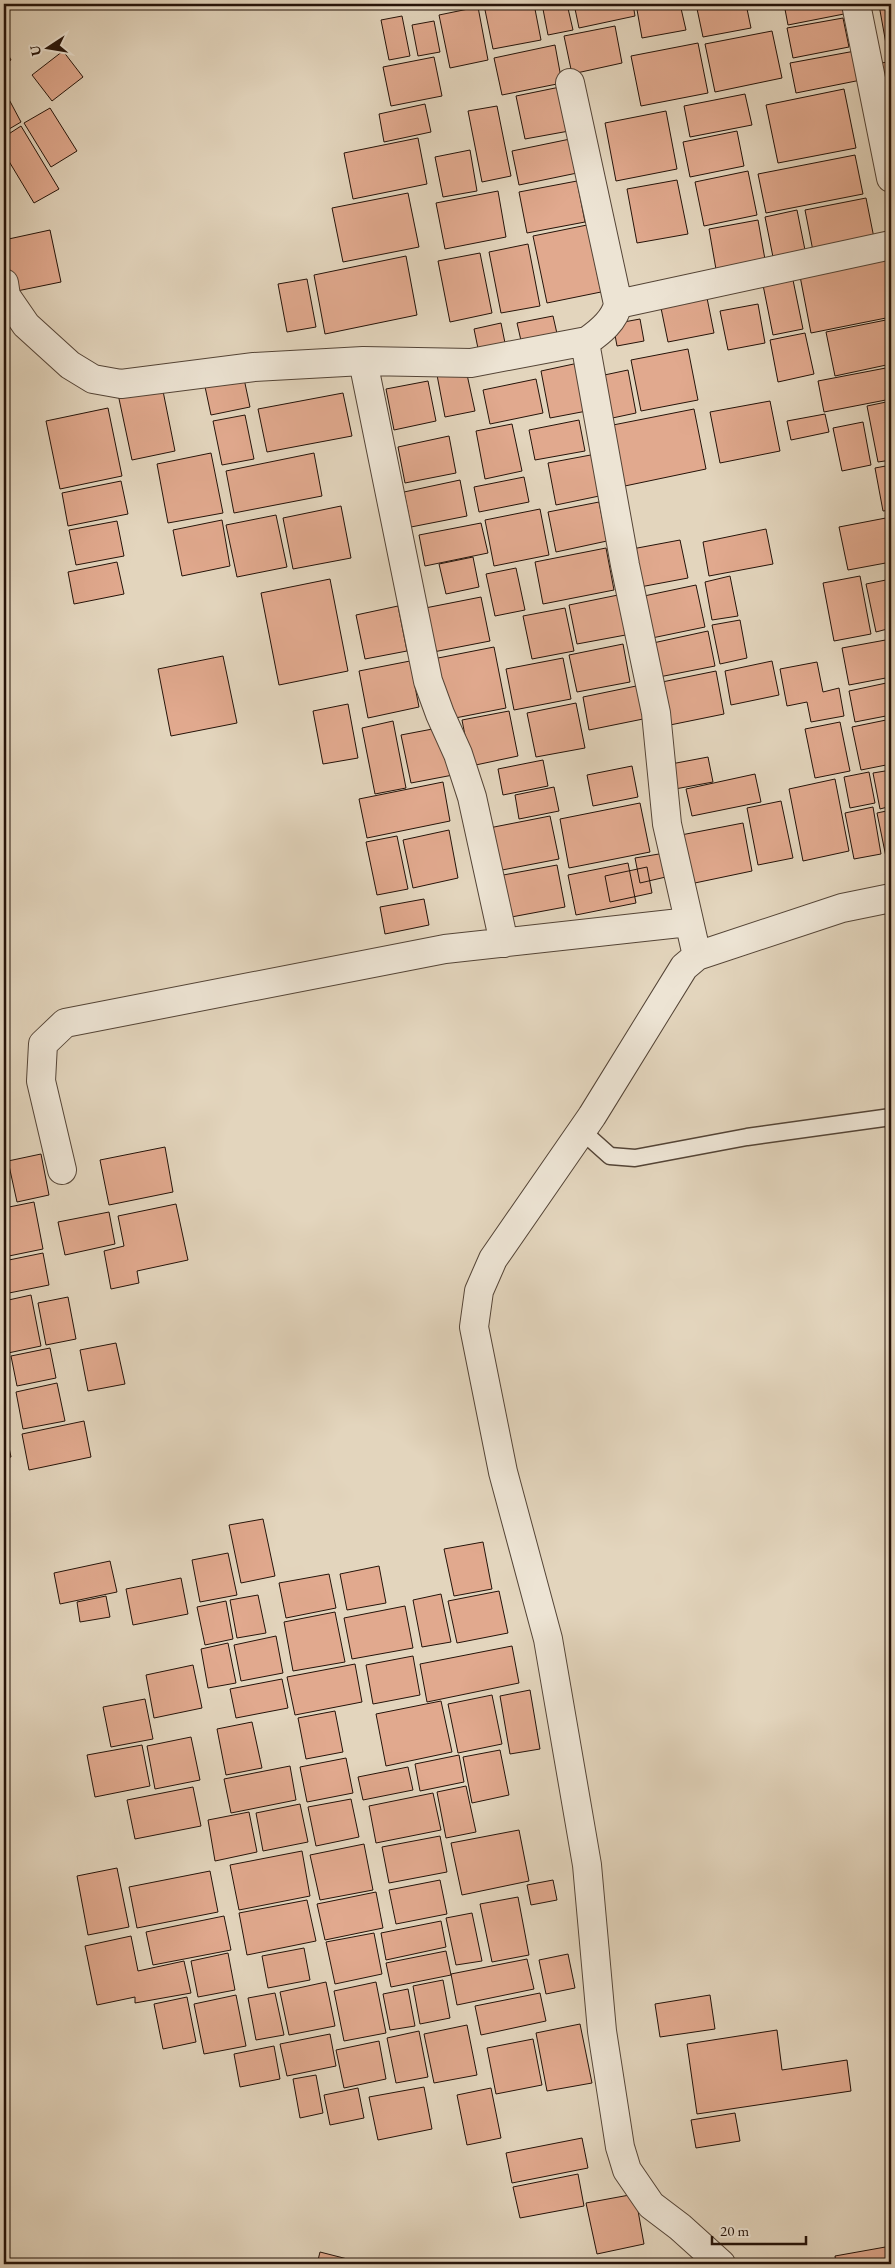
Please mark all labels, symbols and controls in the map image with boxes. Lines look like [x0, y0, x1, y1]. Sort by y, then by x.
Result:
north arrow [22, 22, 72, 72]
text: U [25, 43, 45, 58]
scale bar [712, 2213, 806, 2245]
text: 20 m [720, 2221, 749, 2240]

